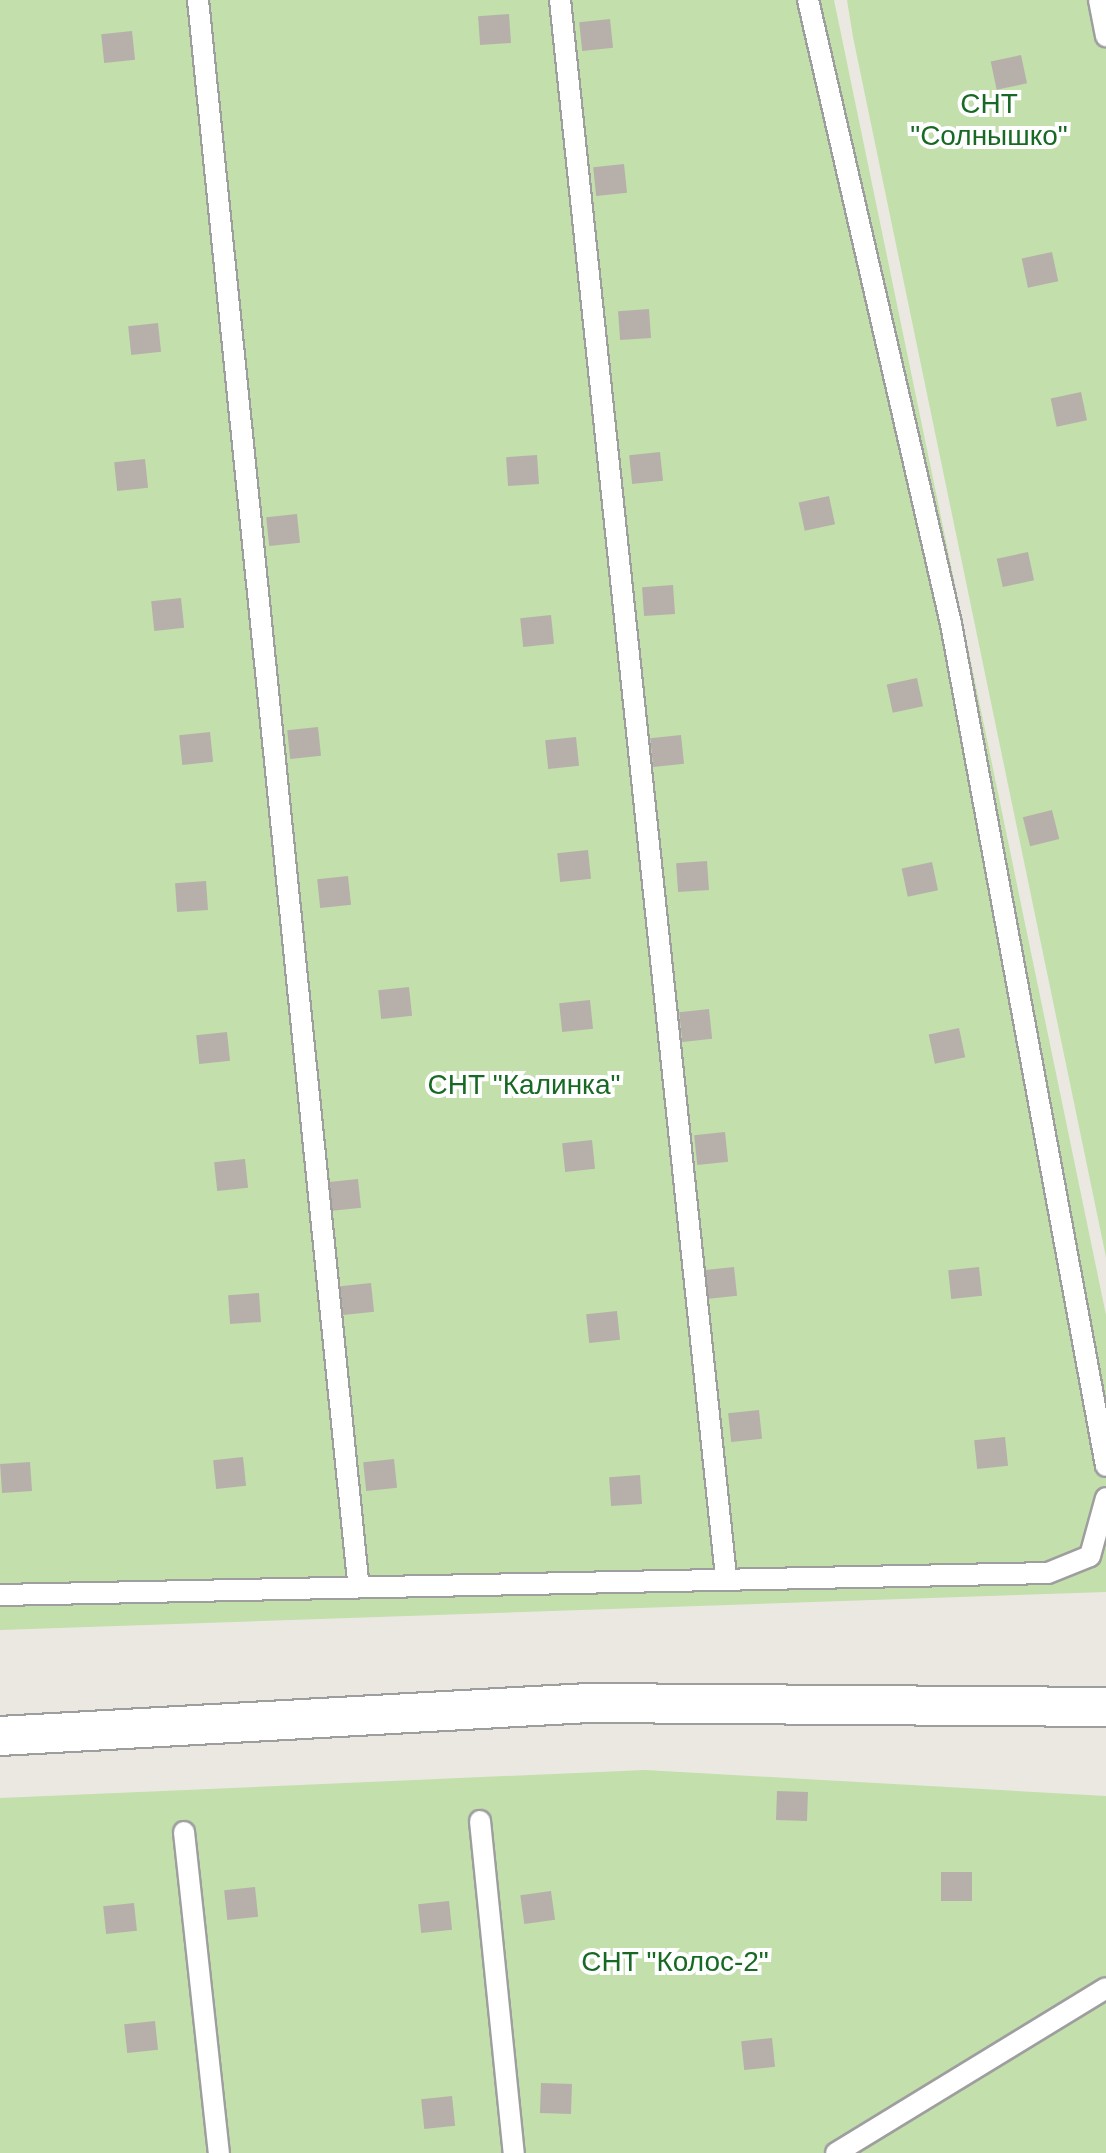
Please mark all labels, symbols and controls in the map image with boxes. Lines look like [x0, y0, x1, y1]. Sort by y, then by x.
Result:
park label: СНТ "Солнышко" [910, 87, 1068, 153]
park label: СНТ "Калинка" [428, 1068, 620, 1102]
park label: СНТ "Колос-2" [581, 1945, 769, 1979]

